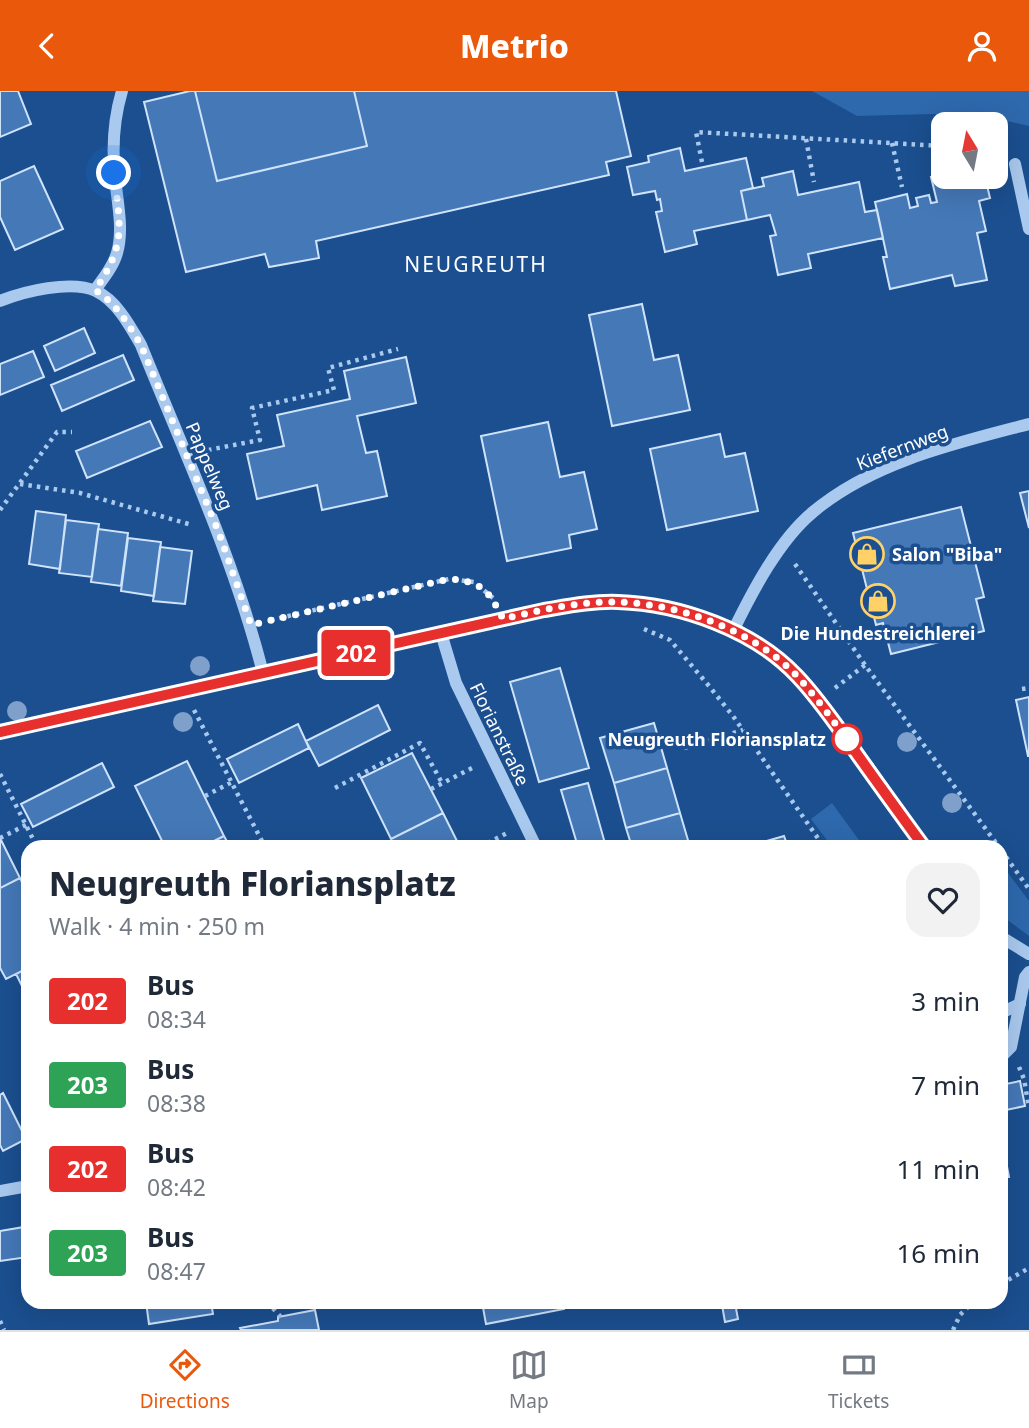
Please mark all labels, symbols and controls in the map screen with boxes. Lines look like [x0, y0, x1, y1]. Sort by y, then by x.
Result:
text: Metrio [460, 24, 569, 67]
icon: back [28, 27, 66, 65]
icon: person [963, 27, 1001, 65]
north arrow [931, 112, 1008, 189]
map controls [931, 112, 1008, 189]
your location [96, 155, 131, 190]
district label: NEUGREUTH [404, 250, 548, 278]
street label: Pappelweg [181, 418, 239, 514]
street label: Kiefernweg [853, 419, 951, 475]
shop icon: Salon "Biba" [848, 535, 886, 573]
place label: Salon "Biba" [892, 542, 1002, 566]
shop icon: Die Hundestreichlerei [859, 582, 897, 620]
place label: Die Hundestreichlerei [781, 621, 975, 645]
line badge: 202 [316, 630, 396, 676]
text: 202 [335, 636, 377, 669]
street label: Florianstraße [465, 678, 535, 790]
marker: Neugreuth Floriansplatz [832, 724, 862, 754]
place label: Neugreuth Floriansplatz [608, 727, 826, 751]
text: Neugreuth Floriansplatz [49, 861, 456, 906]
button: heart [906, 863, 980, 937]
text: Walk · 4 min · 250 m [49, 910, 265, 942]
text: Bus [147, 967, 194, 1003]
text: 3 min [911, 983, 980, 1019]
text: 202 [67, 984, 108, 1017]
text: 08:34 [147, 1003, 206, 1035]
text: Bus [147, 1051, 194, 1087]
text: 7 min [911, 1067, 980, 1103]
text: 203 [67, 1068, 108, 1101]
text: 08:38 [147, 1087, 206, 1119]
text: Bus [147, 1135, 194, 1171]
text: 11 min [896, 1151, 980, 1187]
text: 202 [67, 1152, 108, 1185]
text: 08:42 [147, 1171, 206, 1203]
text: Bus [147, 1219, 194, 1255]
text: 16 min [896, 1235, 980, 1271]
text: 203 [67, 1236, 108, 1269]
text: 08:47 [147, 1255, 206, 1287]
tab: Directions [140, 1346, 230, 1414]
tab: Map [509, 1346, 549, 1414]
tab: Tickets [828, 1346, 889, 1414]

